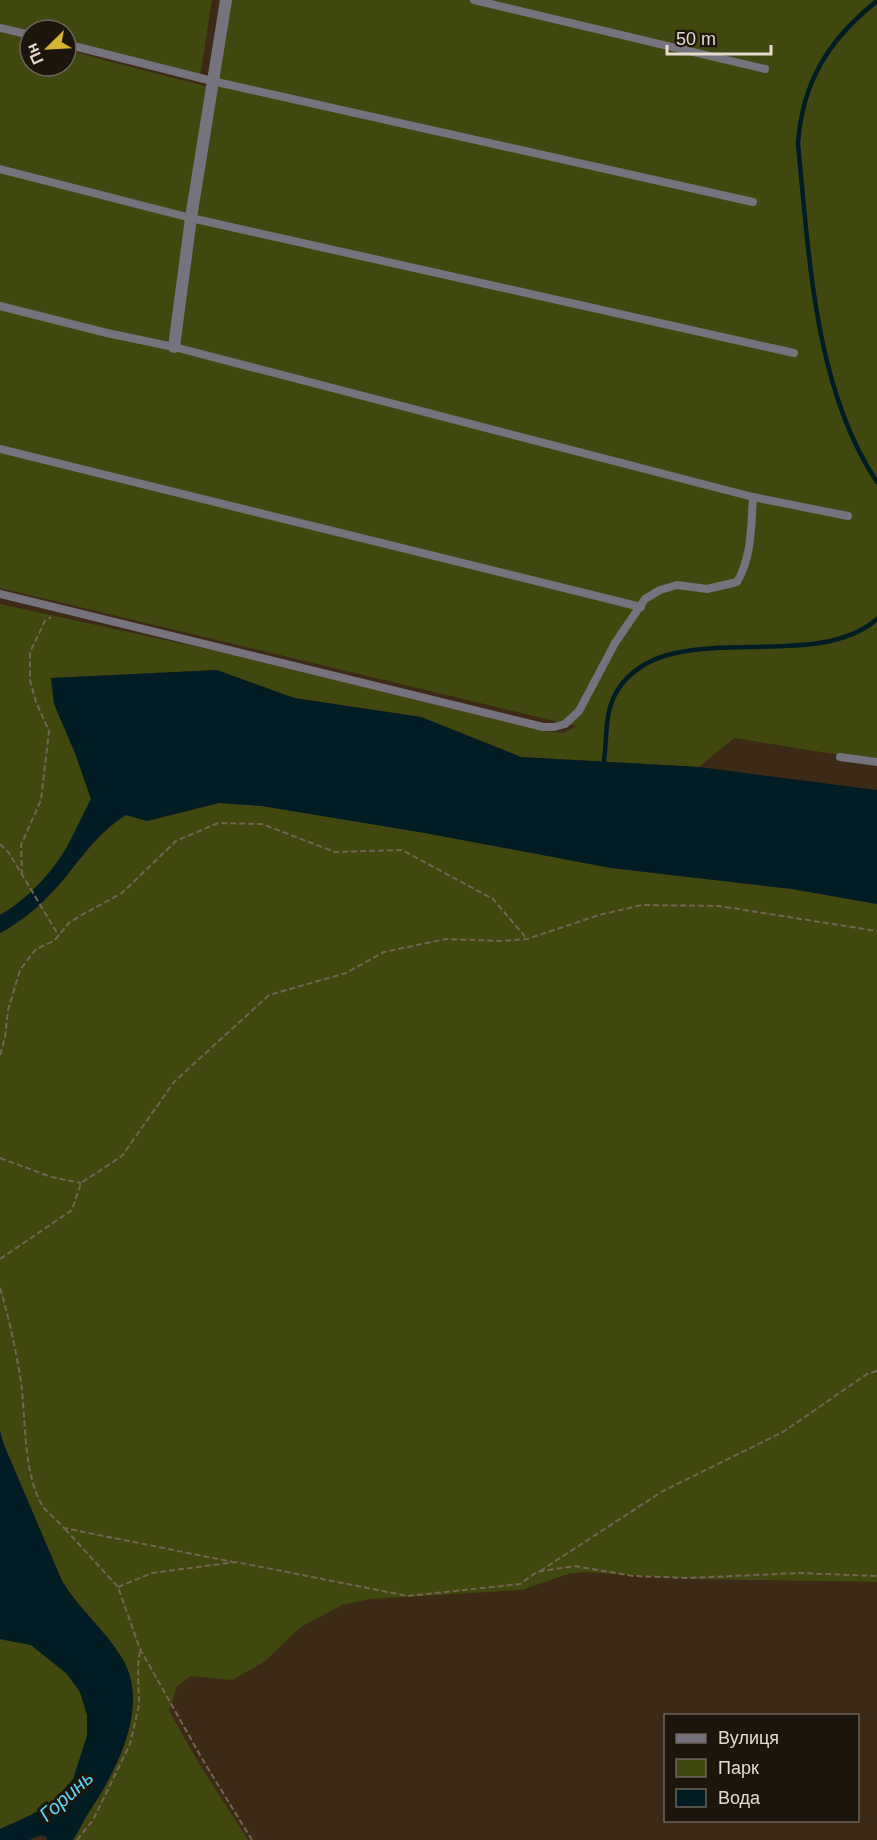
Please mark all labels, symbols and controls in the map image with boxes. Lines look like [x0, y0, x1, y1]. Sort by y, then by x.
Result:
north arrow [18, 18, 78, 78]
scale bar [667, 18, 770, 56]
text: 50 m [676, 29, 716, 49]
text: Пн [23, 41, 47, 67]
legend [664, 1714, 859, 1822]
text: Вулиця [718, 1728, 779, 1748]
text: Парк [718, 1758, 759, 1778]
water label: Горинь [35, 1766, 97, 1826]
text: Вода [718, 1788, 761, 1808]

